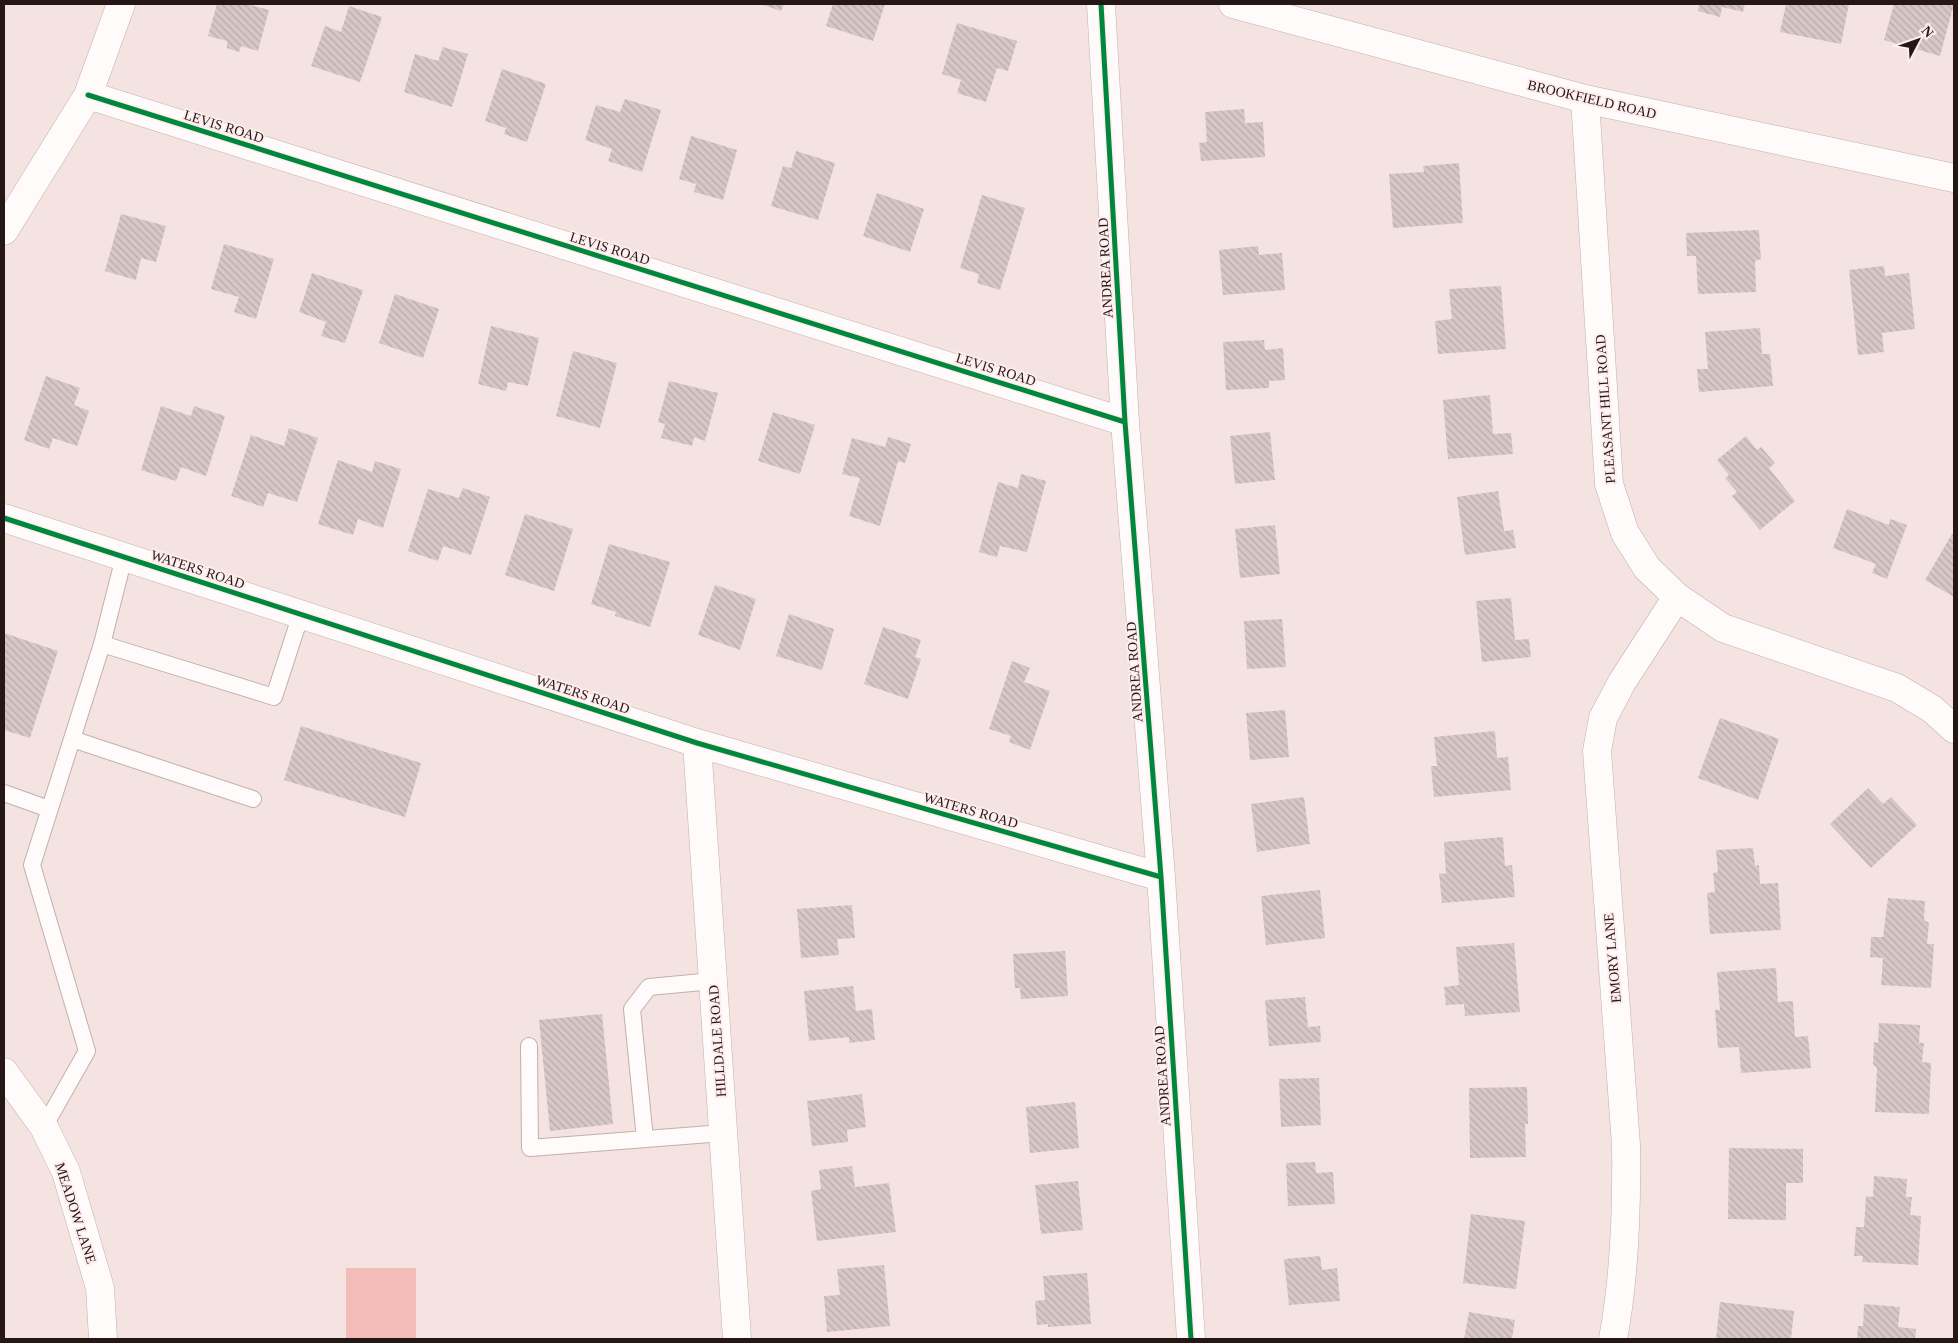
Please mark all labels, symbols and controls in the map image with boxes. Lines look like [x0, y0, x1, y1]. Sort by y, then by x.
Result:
north arrow [1893, 15, 1943, 65]
text: N [1918, 23, 1936, 41]
street label: BROOKFIELD ROAD [1526, 77, 1658, 122]
street label: LEVIS ROAD [182, 107, 266, 146]
street label: ANDREA ROAD [1095, 217, 1116, 319]
street label: LEVIS ROAD [568, 229, 652, 268]
street label: PLEASANT HILL ROAD [1593, 334, 1618, 484]
street label: LEVIS ROAD [954, 350, 1038, 389]
street label: WATERS ROAD [149, 547, 247, 592]
street label: ANDREA ROAD [1124, 621, 1145, 723]
street label: WATERS ROAD [534, 672, 632, 717]
street label: WATERS ROAD [922, 790, 1020, 831]
street label: EMORY LANE [1601, 912, 1624, 1003]
street label: HILLDALE ROAD [706, 984, 729, 1098]
street label: ANDREA ROAD [1152, 1025, 1173, 1127]
street label: MEADOW LANE [52, 1161, 99, 1265]

